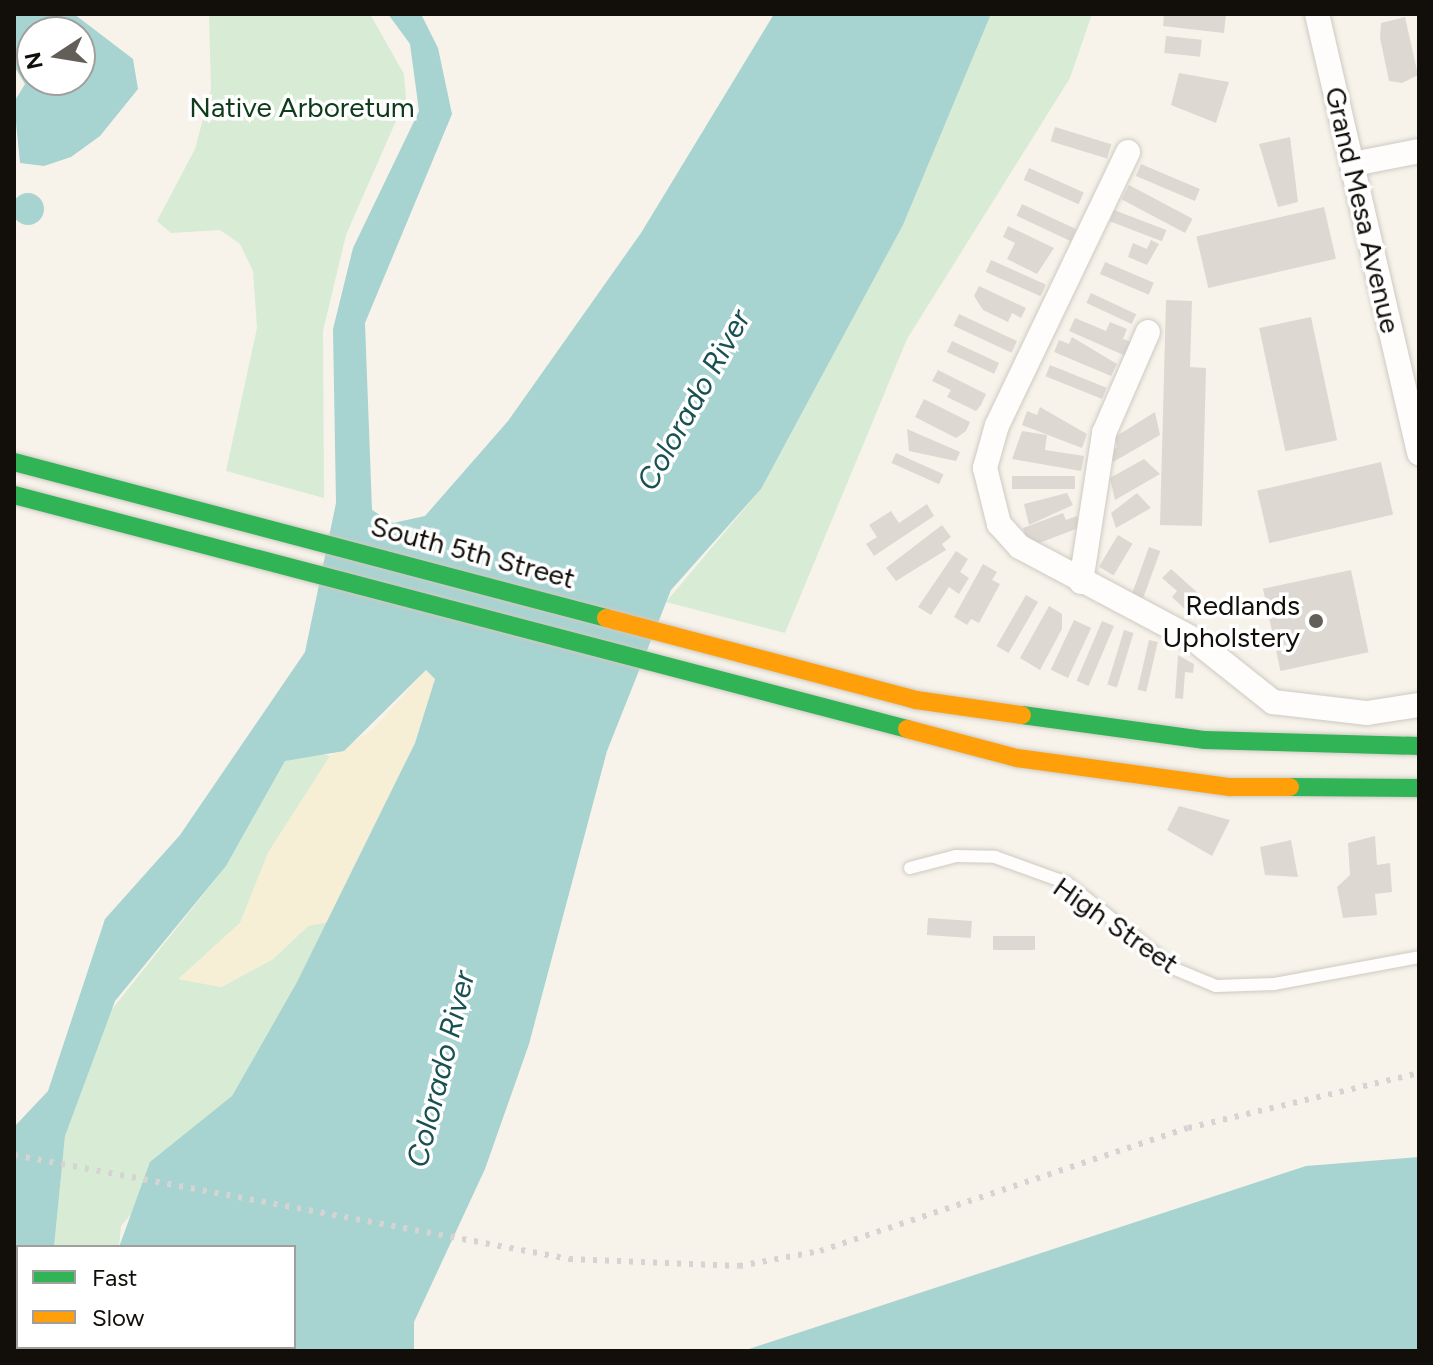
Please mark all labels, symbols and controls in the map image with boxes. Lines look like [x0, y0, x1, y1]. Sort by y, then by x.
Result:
north arrow [16, 16, 96, 96]
text: N [19, 50, 49, 72]
street label: Grand Mesa Avenue [1318, 84, 1408, 336]
park label: Native Arboretum [189, 90, 415, 124]
water label: Colorado River [630, 303, 758, 497]
street label: South 5th Street [367, 509, 579, 595]
place label: Redlands Upholstery [1163, 588, 1300, 654]
marker: Redlands Upholstery [1307, 612, 1325, 630]
street label: High Street [1047, 870, 1185, 980]
water label: Colorado River [399, 967, 483, 1171]
legend [16, 1245, 296, 1349]
text: Fast [92, 1263, 137, 1292]
text: Slow [92, 1303, 144, 1332]

